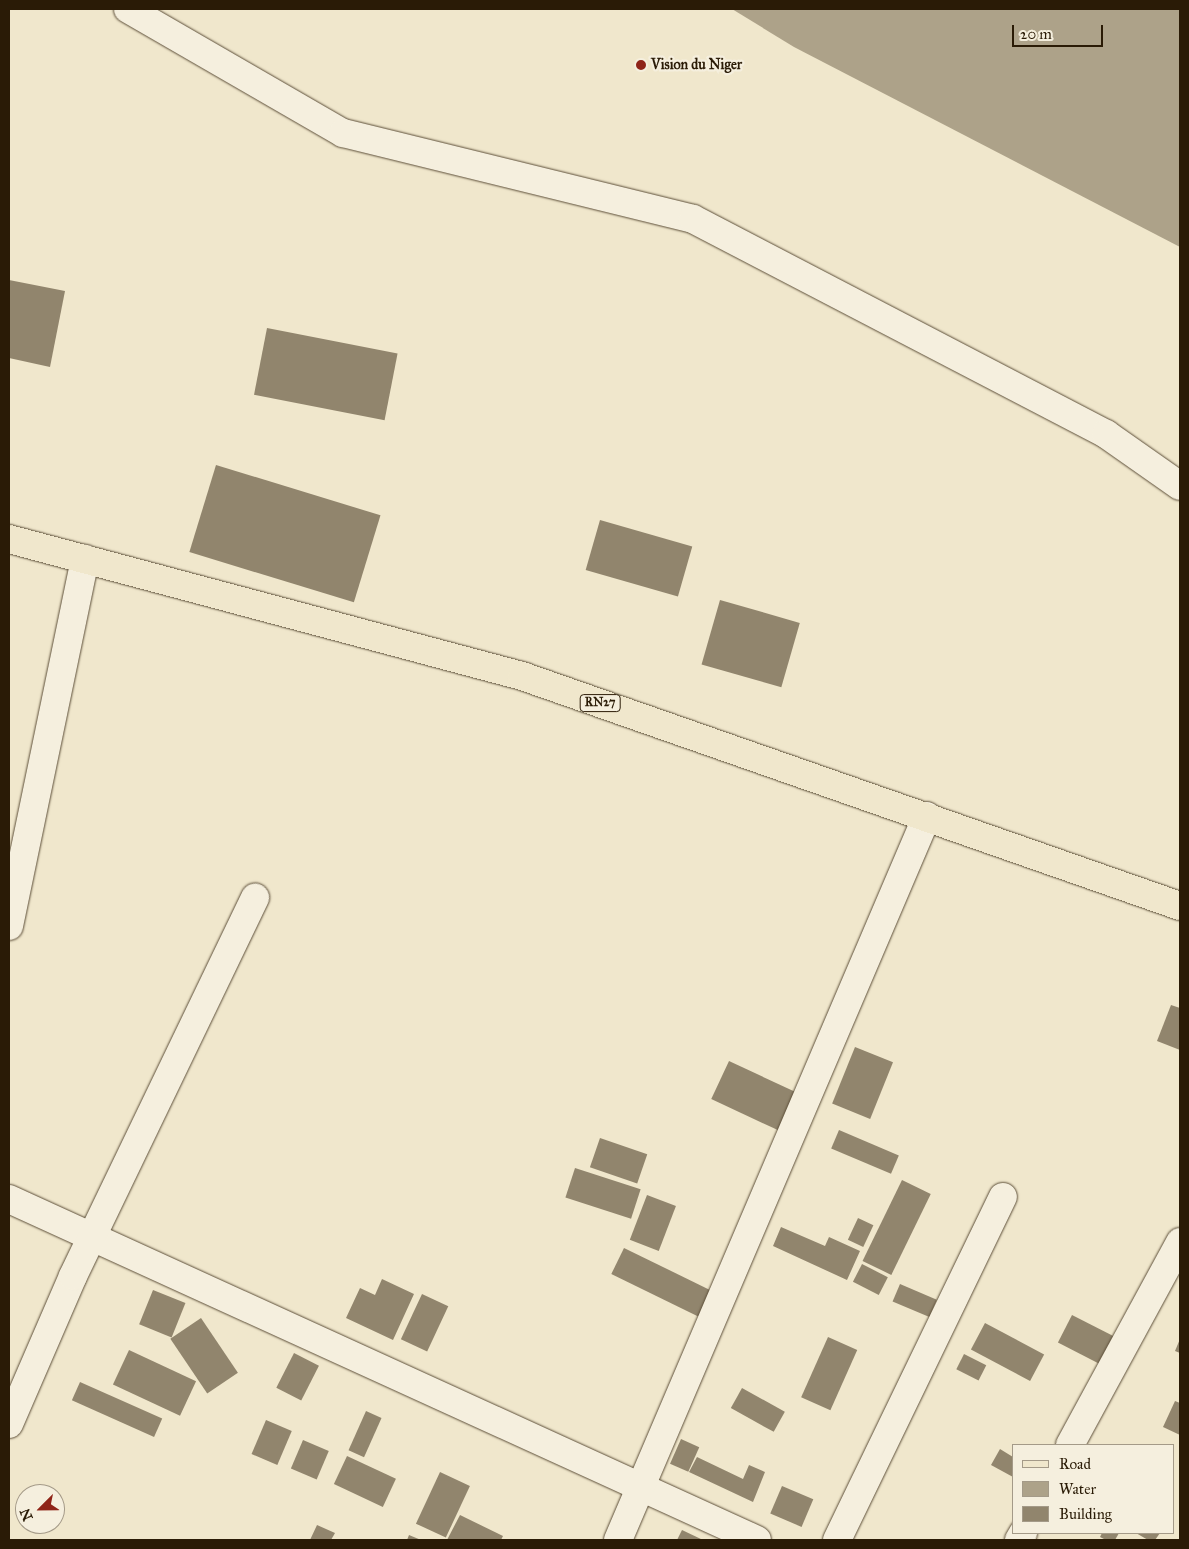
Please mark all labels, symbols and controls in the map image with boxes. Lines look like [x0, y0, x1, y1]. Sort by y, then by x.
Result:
scale bar [1014, 15, 1105, 47]
text: 20 m [1020, 25, 1052, 43]
place label: Vision du Niger [651, 57, 742, 73]
marker: Vision du Niger [635, 59, 647, 71]
road number: RN27 [579, 694, 621, 712]
legend [1012, 1444, 1174, 1534]
text: Road [1059, 1455, 1091, 1473]
text: Water [1059, 1480, 1096, 1498]
north arrow [15, 1484, 65, 1534]
text: Building [1059, 1505, 1112, 1523]
text: N [17, 1506, 37, 1523]

